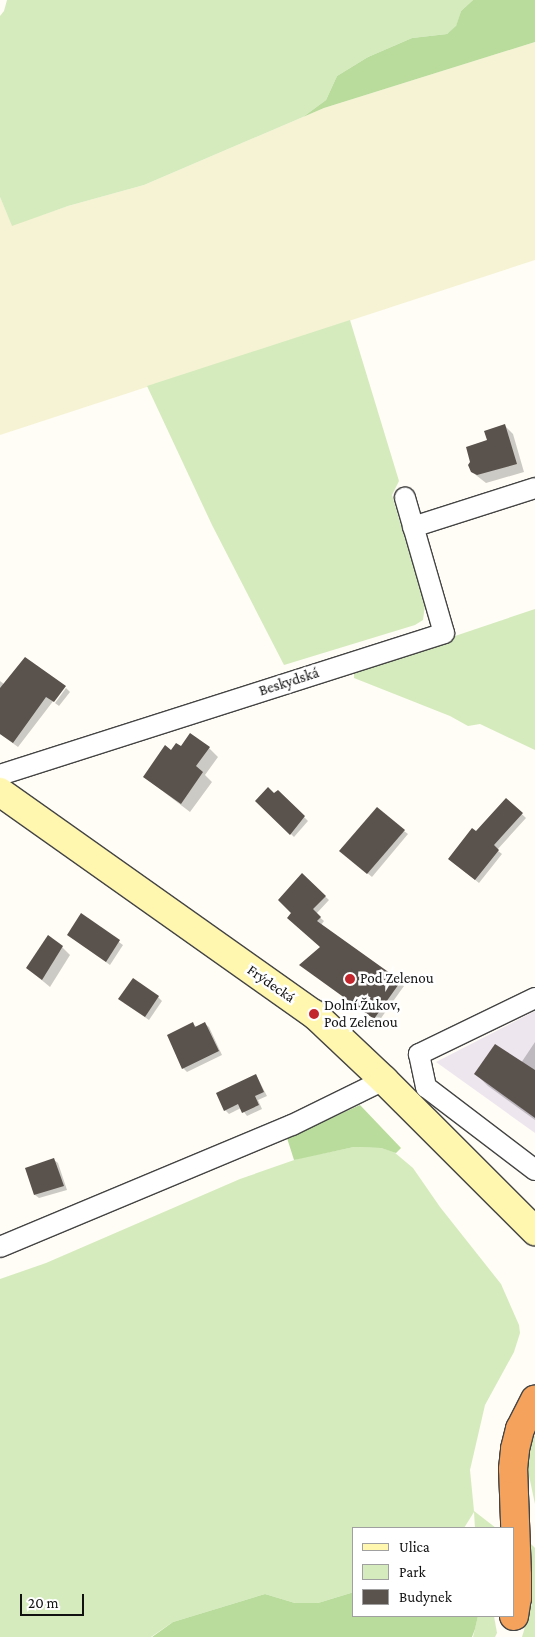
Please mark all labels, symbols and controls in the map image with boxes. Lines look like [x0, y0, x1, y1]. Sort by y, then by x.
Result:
street label: Beskydská [257, 664, 321, 700]
street label: Frýdecká [244, 961, 298, 1007]
place label: Pod Zelenou [360, 970, 434, 988]
marker: Pod Zelenou [344, 973, 356, 985]
place label: Dolní Žukov, Pod Zelenou [324, 996, 400, 1031]
marker: Dolní Žukov, Pod Zelenou [308, 1008, 320, 1020]
legend [352, 1527, 515, 1617]
text: Ulica [399, 1539, 430, 1555]
text: Park [399, 1564, 426, 1580]
scale bar [22, 1584, 86, 1616]
text: Budynek [399, 1589, 452, 1605]
text: 20 m [28, 1595, 59, 1611]

